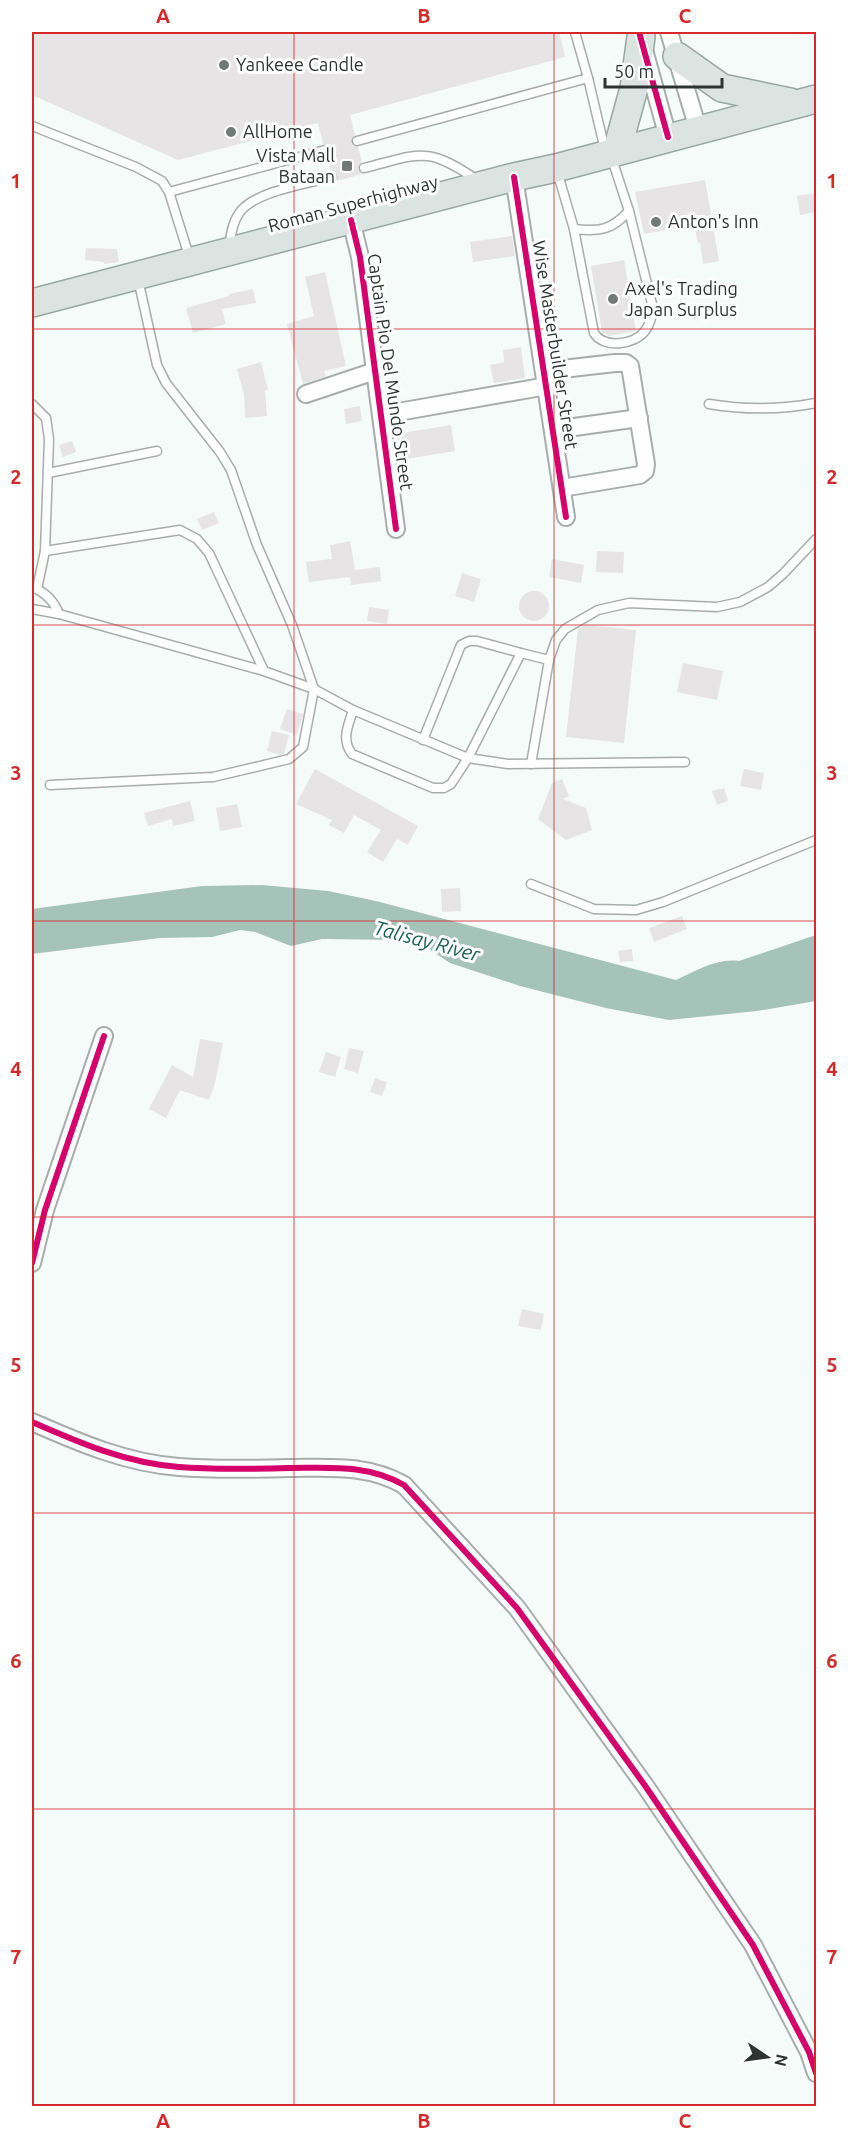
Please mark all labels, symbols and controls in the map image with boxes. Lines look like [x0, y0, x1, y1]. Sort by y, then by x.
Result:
text: A [156, 4, 170, 27]
text: B [417, 4, 431, 27]
text: C [679, 4, 692, 27]
scale bar [605, 51, 722, 89]
place label: Yankeee Candle [236, 54, 364, 74]
marker: Yankeee Candle [217, 58, 231, 72]
text: 50 m [614, 61, 654, 81]
place label: AllHome [243, 121, 313, 141]
marker: AllHome [224, 125, 238, 139]
place label: Vista Mall Bataan [256, 145, 335, 186]
marker: Vista Mall Bataan [340, 159, 354, 173]
text: 1 [10, 169, 22, 192]
text: 1 [826, 169, 838, 192]
street label: Roman Superhighway [266, 171, 440, 235]
place label: Anton's Inn [668, 211, 759, 231]
marker: Anton's Inn [649, 215, 663, 229]
street label: Wise Masterbuilder Street [530, 239, 582, 451]
street label: Captain Pio Del Mundo Street [364, 252, 418, 491]
place label: Axel's Trading Japan Surplus [625, 278, 738, 319]
marker: Axel's Trading Japan Surplus [606, 292, 620, 306]
text: 2 [10, 465, 22, 488]
text: 2 [826, 465, 838, 488]
text: 3 [10, 761, 22, 784]
text: 3 [826, 761, 838, 784]
water label: Talisay River [372, 915, 484, 966]
text: 4 [10, 1057, 22, 1080]
text: 4 [826, 1057, 838, 1080]
text: 5 [10, 1353, 22, 1376]
text: 5 [826, 1353, 838, 1376]
text: 6 [10, 1649, 22, 1672]
text: 6 [826, 1649, 838, 1672]
text: 7 [10, 1945, 22, 1968]
text: 7 [826, 1945, 838, 1968]
north arrow [737, 2027, 797, 2087]
text: N [772, 2053, 792, 2068]
text: A [156, 2109, 170, 2132]
text: B [417, 2109, 431, 2132]
text: C [679, 2109, 692, 2132]

